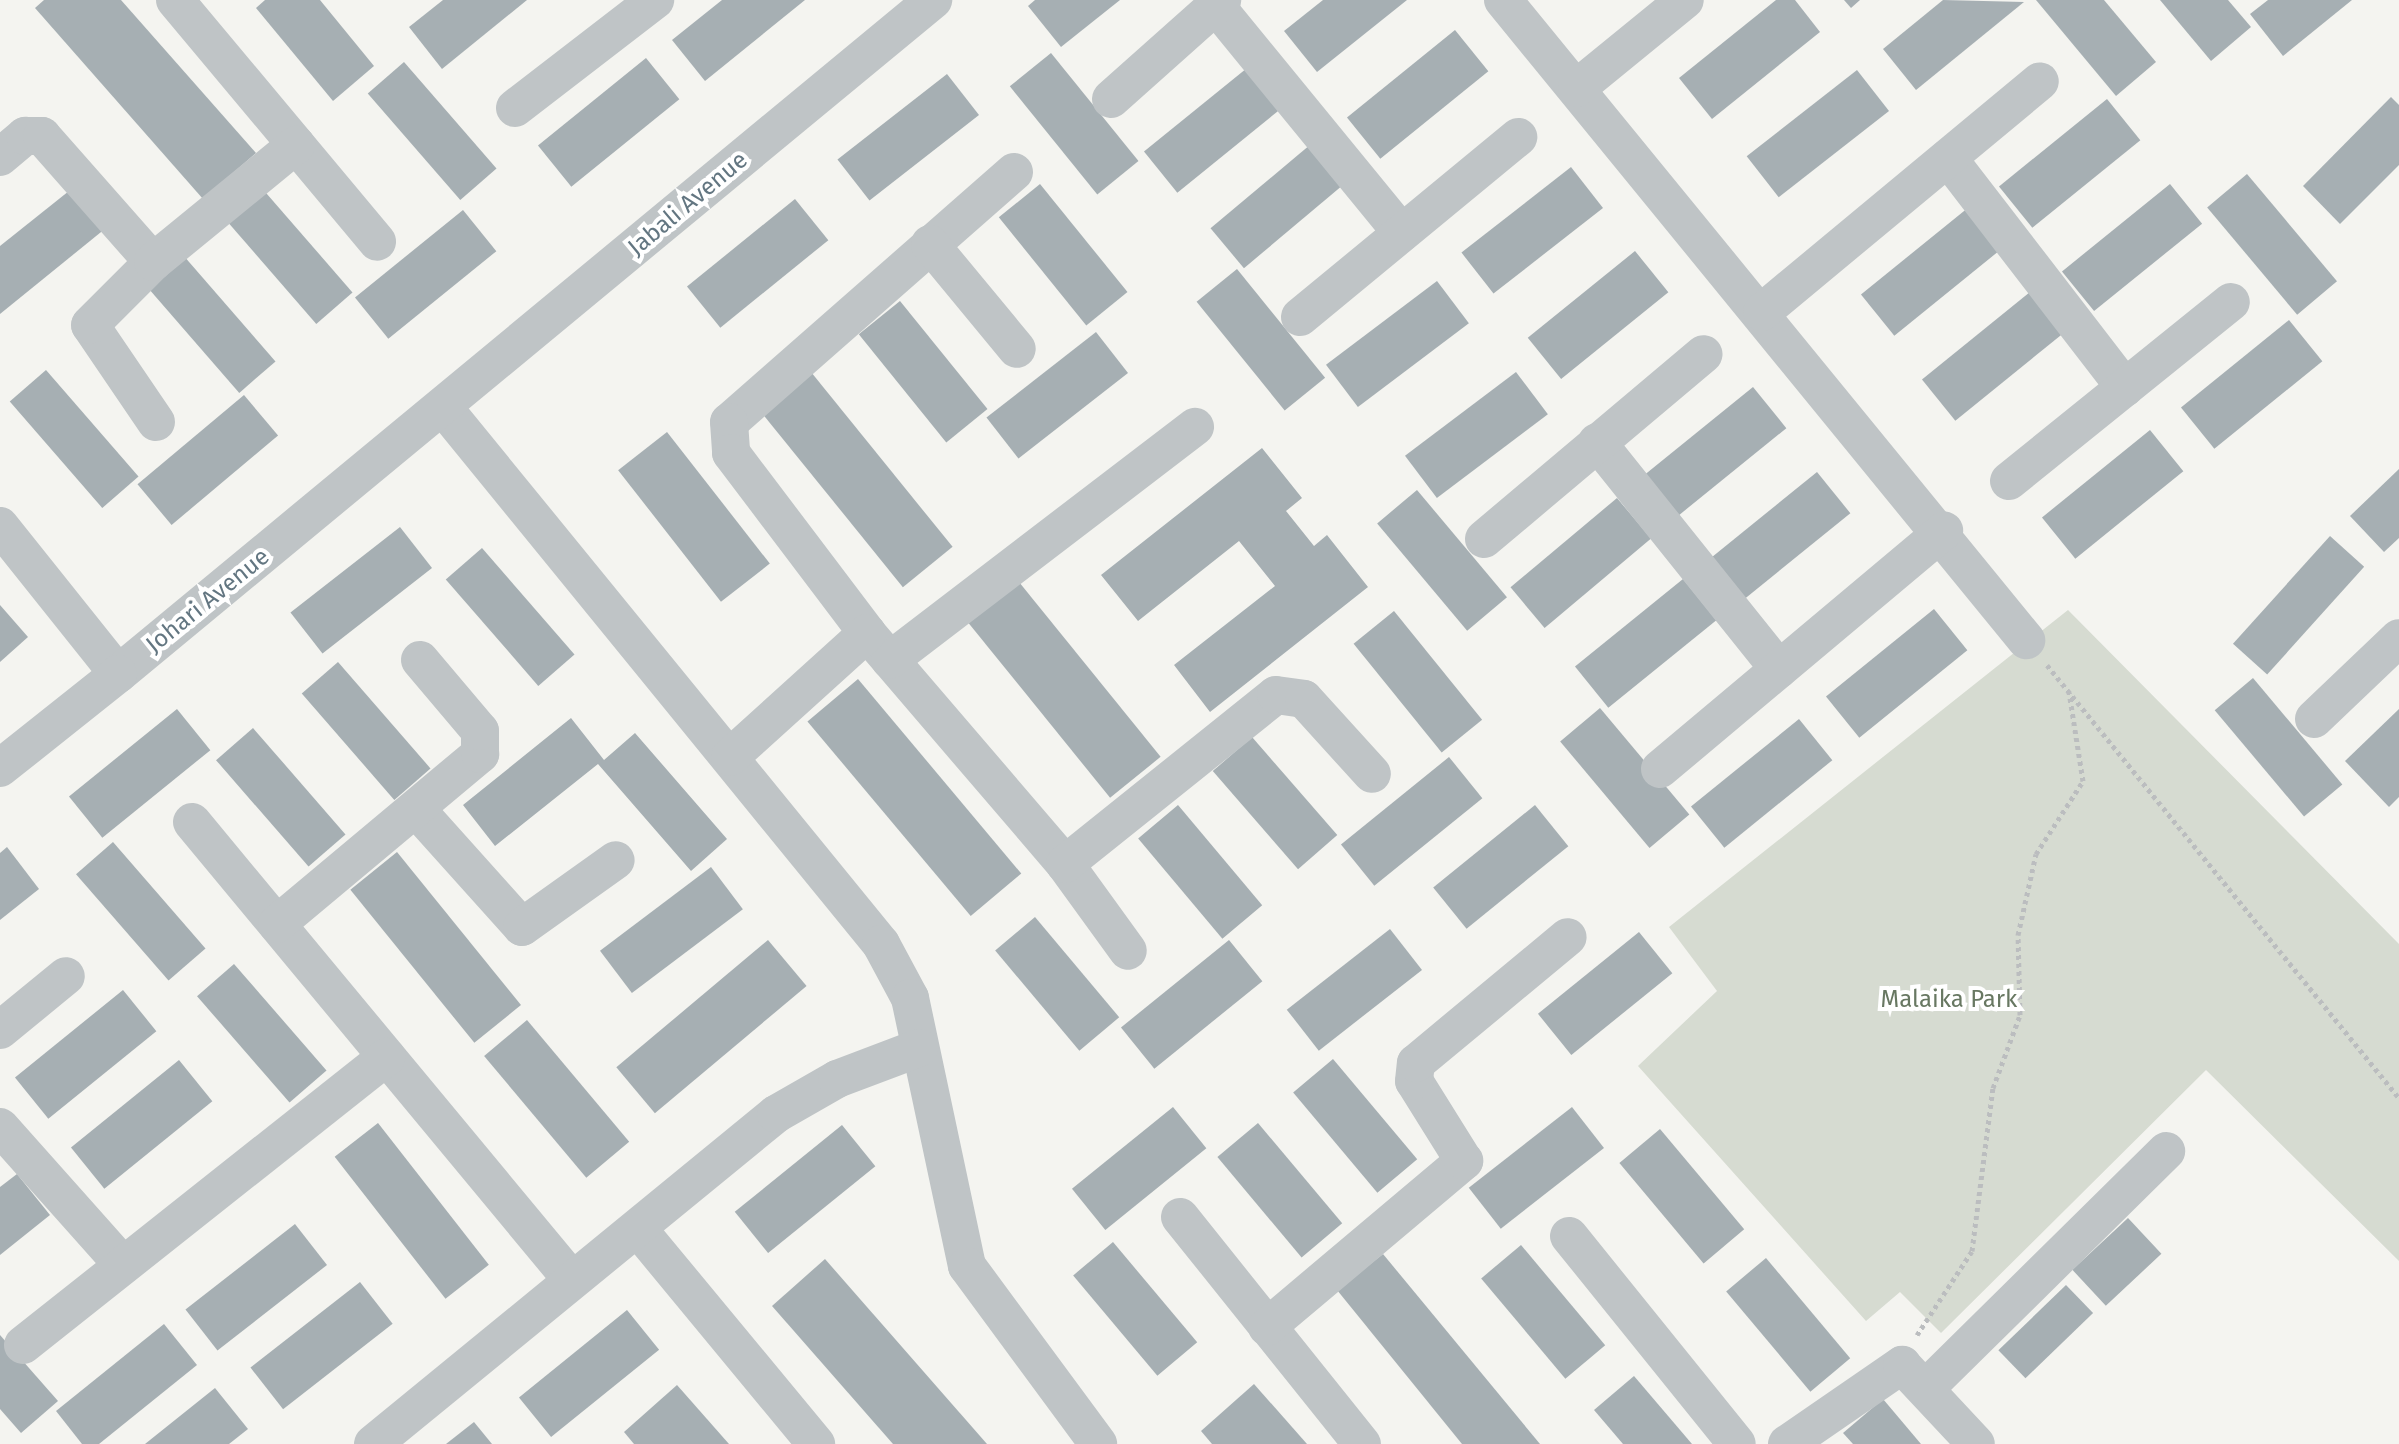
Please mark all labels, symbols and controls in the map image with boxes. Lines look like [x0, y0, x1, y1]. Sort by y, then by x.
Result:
street label: Jabali Avenue [622, 146, 754, 262]
street label: Johari Avenue [140, 542, 276, 660]
park label: Malaika Park [1881, 986, 2017, 1014]

